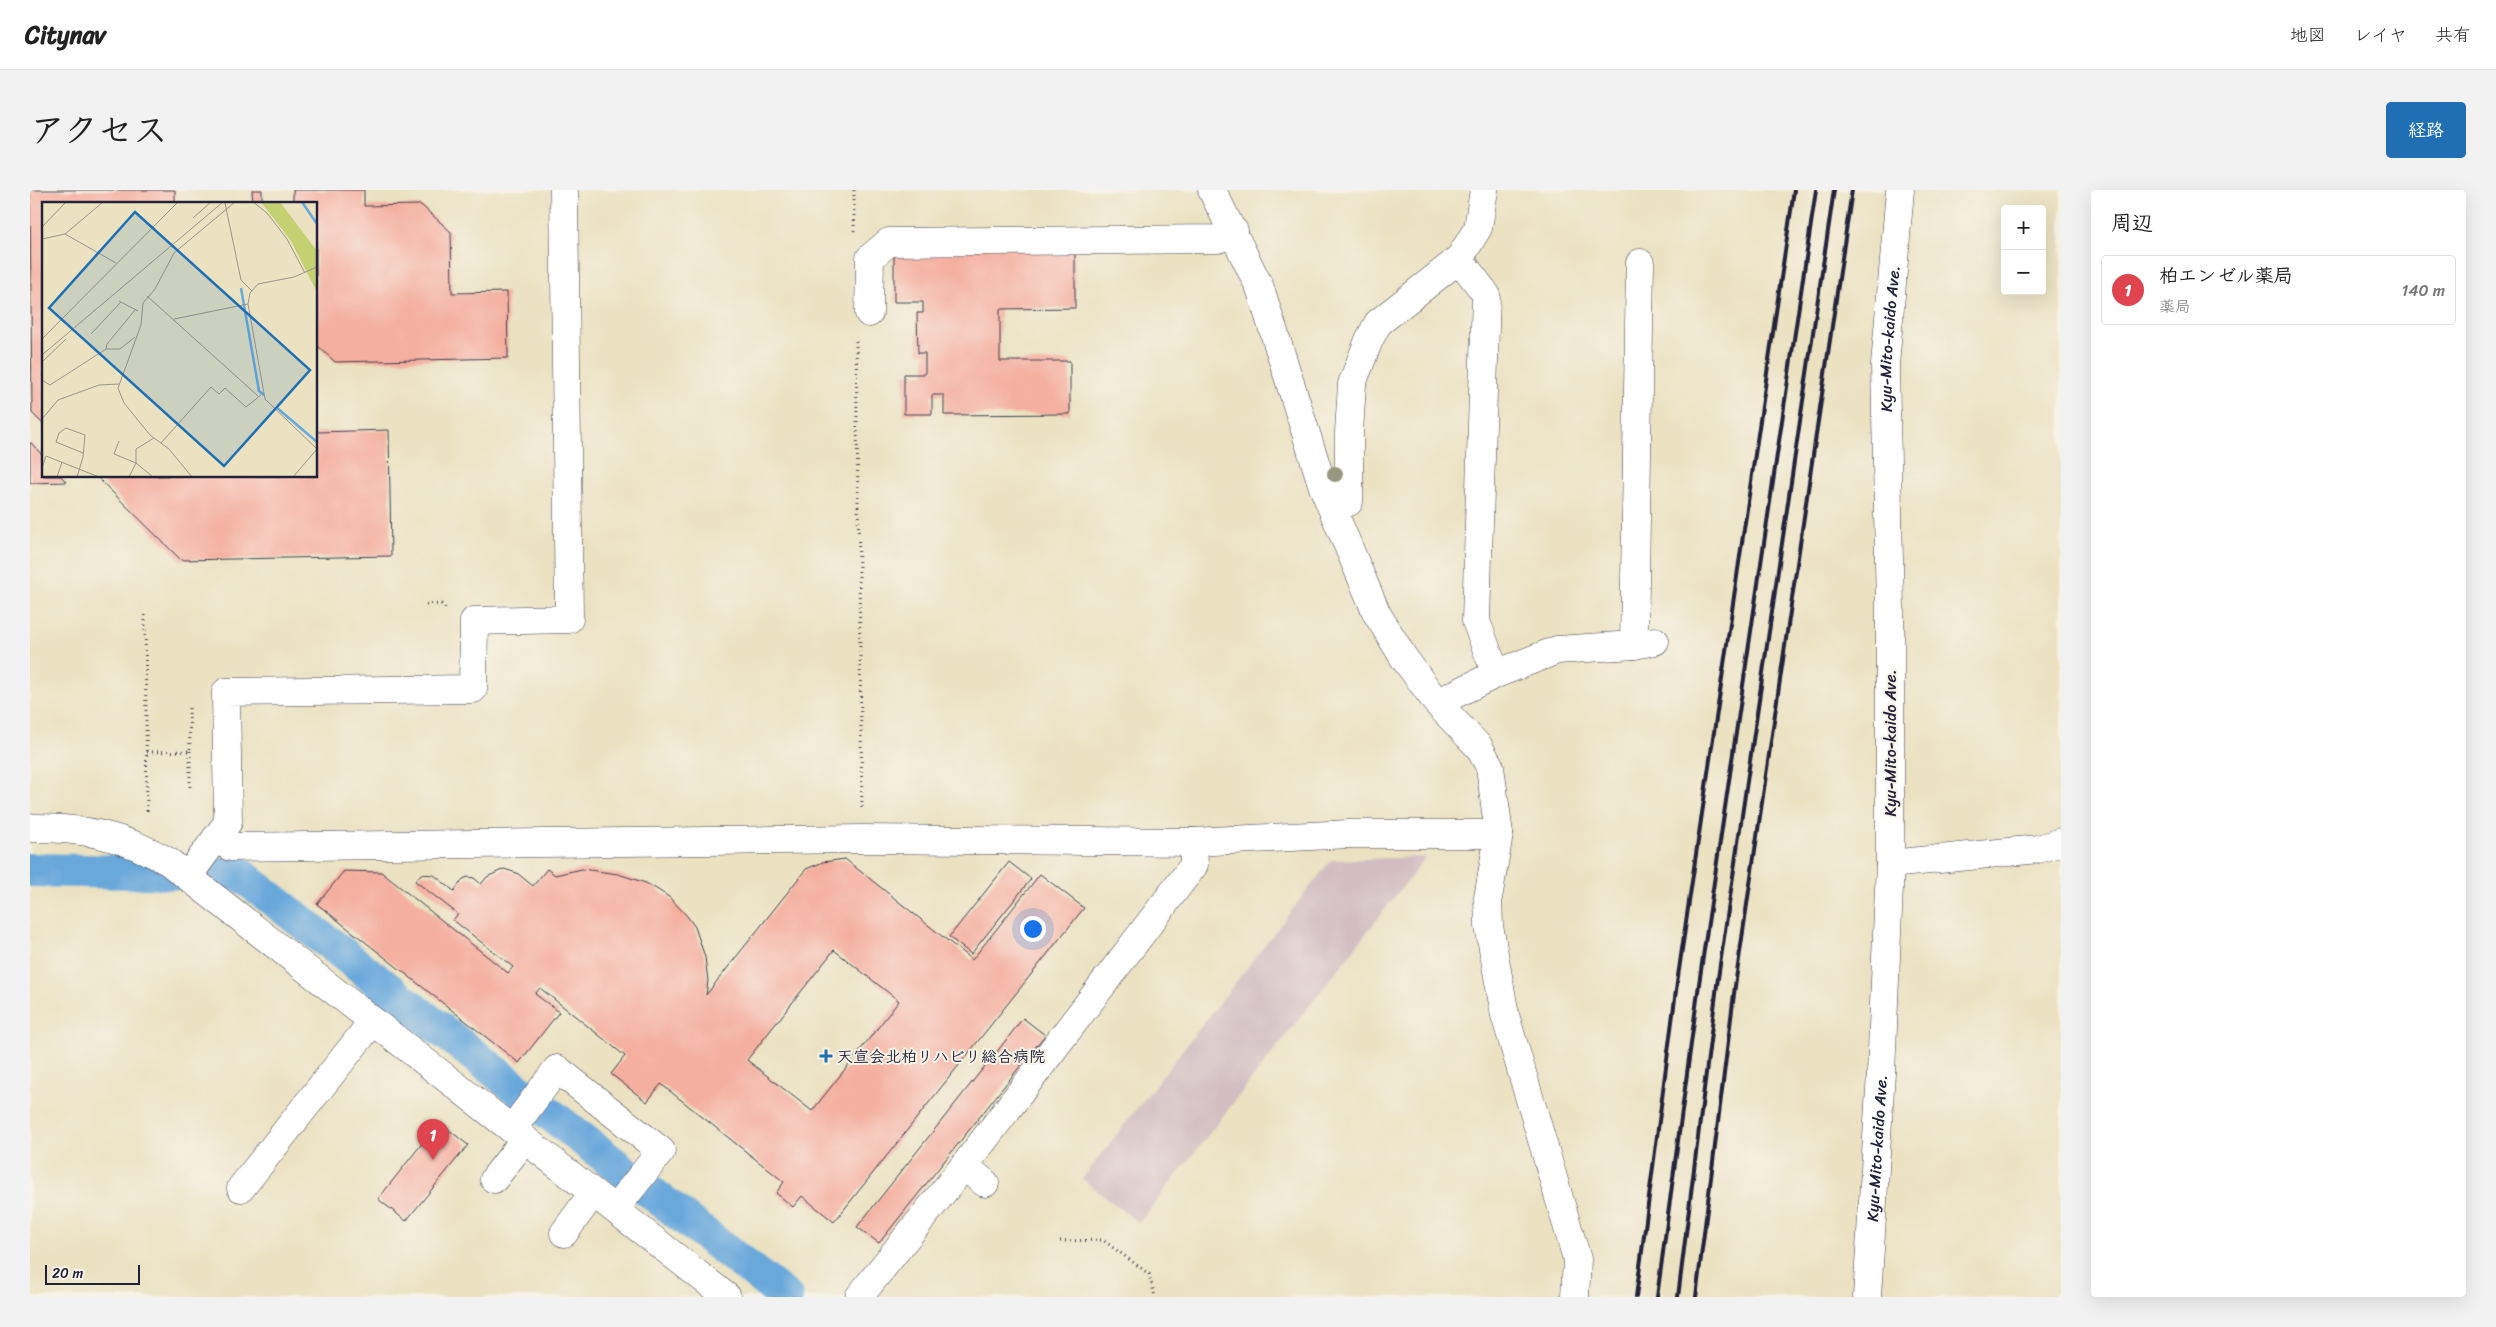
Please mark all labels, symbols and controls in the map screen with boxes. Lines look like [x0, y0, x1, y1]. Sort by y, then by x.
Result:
text: Citynav [25, 14, 106, 56]
text: 地図 [2290, 19, 2326, 51]
text: レイヤ [2354, 19, 2407, 51]
text: 共有 [2435, 19, 2471, 51]
text: アクセス [30, 99, 168, 161]
button: 経路 [2386, 102, 2466, 158]
inset map [42, 202, 318, 478]
text: 周辺 [2111, 204, 2153, 242]
map controls [2001, 205, 2046, 295]
button: + [2001, 205, 2046, 250]
button: − [2001, 250, 2046, 295]
text: 柏エンゼル薬局 [2159, 259, 2293, 292]
street label: Kyu-Mito-kaido Ave. [1870, 264, 1908, 413]
text: 1 [2125, 276, 2131, 305]
text: 140 m [2402, 276, 2445, 305]
text: 薬局 [2159, 292, 2191, 321]
street label: Kyu-Mito-kaido Ave. [1876, 670, 1905, 816]
your location [1020, 916, 1046, 942]
place label: 天宣会北柏リハビリ総合病院 [837, 1042, 1045, 1071]
marker: 天宣会北柏リハビリ総合病院 [819, 1049, 833, 1063]
street label: Kyu-Mito-kaido Ave. [1857, 1074, 1895, 1223]
pin: 1 [417, 1119, 449, 1160]
text: 20 m [52, 1261, 83, 1286]
scale bar [45, 1262, 140, 1285]

